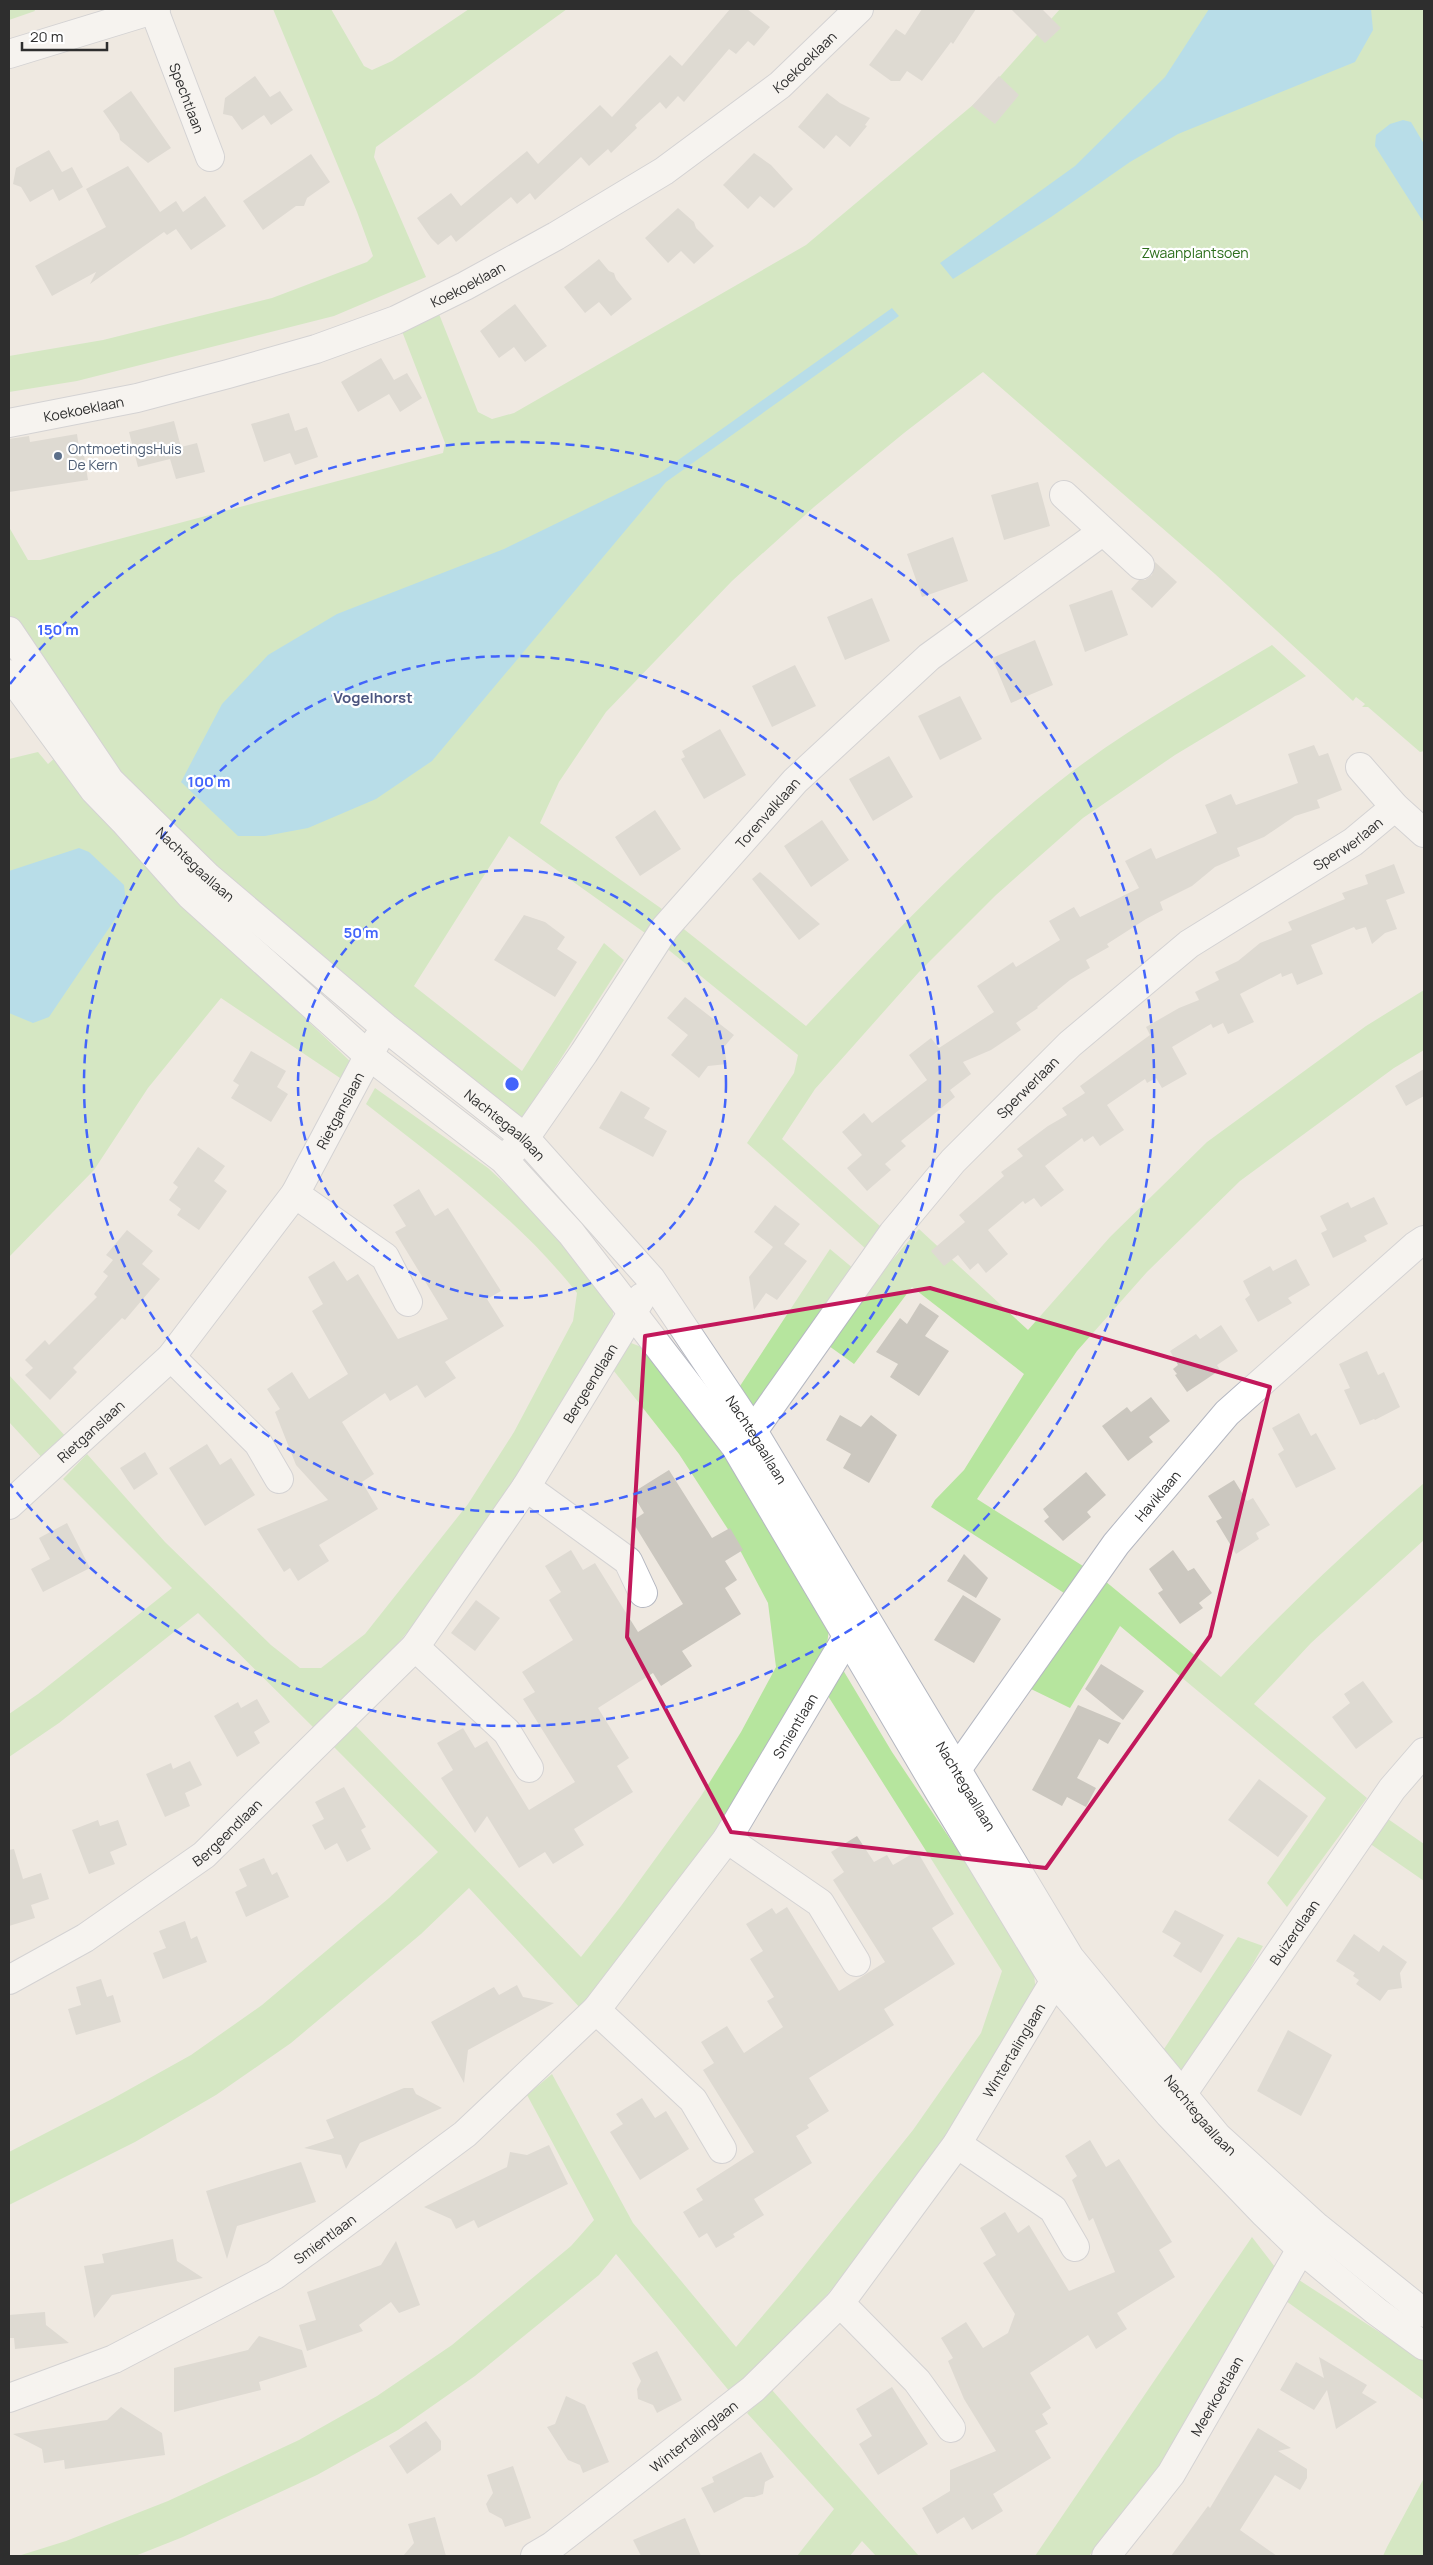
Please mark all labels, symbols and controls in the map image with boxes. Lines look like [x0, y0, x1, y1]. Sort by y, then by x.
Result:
scale bar [22, 20, 108, 52]
text: 20 m [30, 26, 63, 47]
street label: Koekoeklaan [769, 27, 840, 97]
street label: Spechtlaan [165, 60, 210, 136]
park label: Zwaanplantsoen [1141, 243, 1249, 262]
street label: Koekoeklaan [427, 257, 508, 311]
street label: Koekoeklaan [42, 391, 125, 426]
place label: OntmoetingsHuis De Kern [68, 439, 182, 474]
marker: OntmoetingsHuis De Kern [52, 450, 64, 462]
text: 150 m [37, 619, 79, 640]
district label: Vogelhorst [333, 687, 413, 708]
text: 100 m [188, 771, 230, 792]
street label: Torenvalklaan [731, 773, 804, 852]
street label: Sperwerlaan [1309, 812, 1386, 874]
street label: Nachtegaallaan [152, 822, 239, 905]
text: 50 m [343, 922, 379, 943]
street label: Sperwerlaan [992, 1052, 1062, 1122]
street label: Rietganslaan [311, 1068, 368, 1152]
centre of rings [503, 1075, 521, 1093]
street label: Nachtegaallaan [461, 1084, 550, 1164]
street label: Bergeendlaan [558, 1340, 621, 1426]
street label: Nachtegaallaan [722, 1391, 792, 1487]
street label: Rietganslaan [52, 1395, 128, 1466]
street label: Haviklaan [1130, 1466, 1184, 1525]
street label: Smientlaan [768, 1689, 821, 1762]
street label: Nachtegaallaan [932, 1738, 1001, 1834]
street label: Bergeendlaan [188, 1794, 265, 1870]
street label: Buizerdlaan [1265, 1895, 1323, 1968]
street label: Wintertalinglaan [978, 1999, 1049, 2101]
street label: Nachtegaallaan [1160, 2070, 1241, 2159]
street label: Smientlaan [289, 2209, 359, 2268]
street label: Meerkoetlaan [1186, 2352, 1247, 2439]
street label: Wintertalinglaan [645, 2395, 741, 2476]

